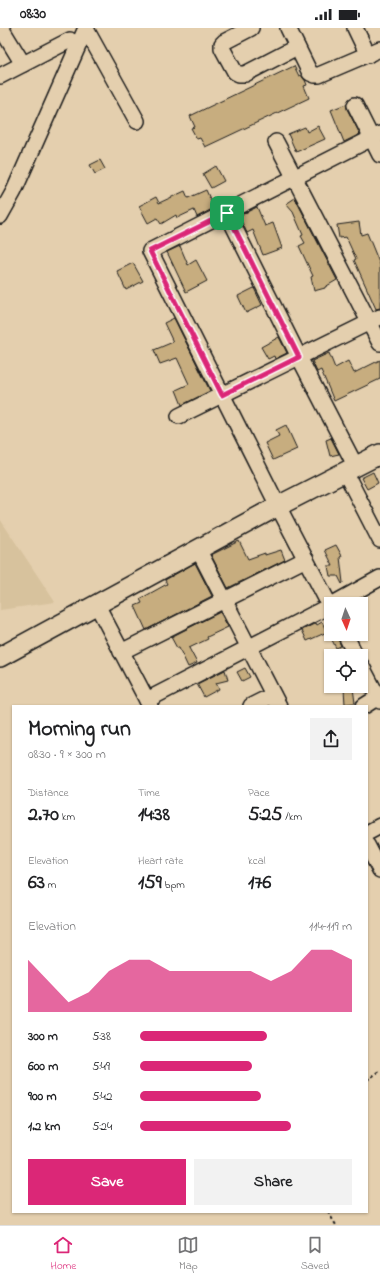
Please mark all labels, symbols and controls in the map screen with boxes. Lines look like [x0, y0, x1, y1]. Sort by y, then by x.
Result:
text: 08:30 [20, 3, 46, 25]
pin [210, 196, 244, 230]
icon: arrive [216, 202, 238, 224]
north arrow [324, 597, 368, 641]
map controls [324, 597, 368, 693]
button: locate [324, 649, 368, 693]
text: Morning run [28, 714, 131, 746]
button: share [310, 718, 352, 760]
text: 08:30 · 9 × 300 m [28, 745, 106, 764]
text: Distance [28, 785, 69, 801]
text: Time [138, 785, 160, 801]
text: Pace [248, 785, 269, 801]
text: 2.70 [28, 801, 59, 830]
text: 14:38 [138, 801, 170, 830]
text: 5:25 [248, 801, 283, 830]
text: km [59, 809, 75, 825]
text: /km [283, 809, 302, 825]
text: Elevation [28, 853, 68, 869]
text: Heart rate [138, 853, 183, 869]
text: kcal [248, 853, 266, 869]
text: 63 [28, 869, 45, 898]
text: 159 [138, 869, 162, 898]
text: 176 [248, 869, 271, 898]
text: m [45, 877, 56, 893]
text: bpm [162, 877, 185, 893]
text: Elevation [28, 917, 76, 936]
text: 114–119 m [309, 917, 352, 936]
text: 300 m [28, 1027, 58, 1046]
text: 5:38 [92, 1027, 111, 1046]
text: 600 m [28, 1057, 58, 1076]
text: 5:49 [92, 1057, 110, 1076]
text: 900 m [28, 1087, 56, 1106]
text: 5:42 [92, 1087, 112, 1106]
text: 1.2 km [28, 1117, 60, 1136]
text: 5:24 [92, 1117, 112, 1136]
button: Save [28, 1159, 186, 1205]
button: Share [194, 1159, 352, 1205]
tab: Home [51, 1234, 76, 1274]
tab: Map [177, 1234, 199, 1274]
tab: Saved [301, 1234, 329, 1274]

